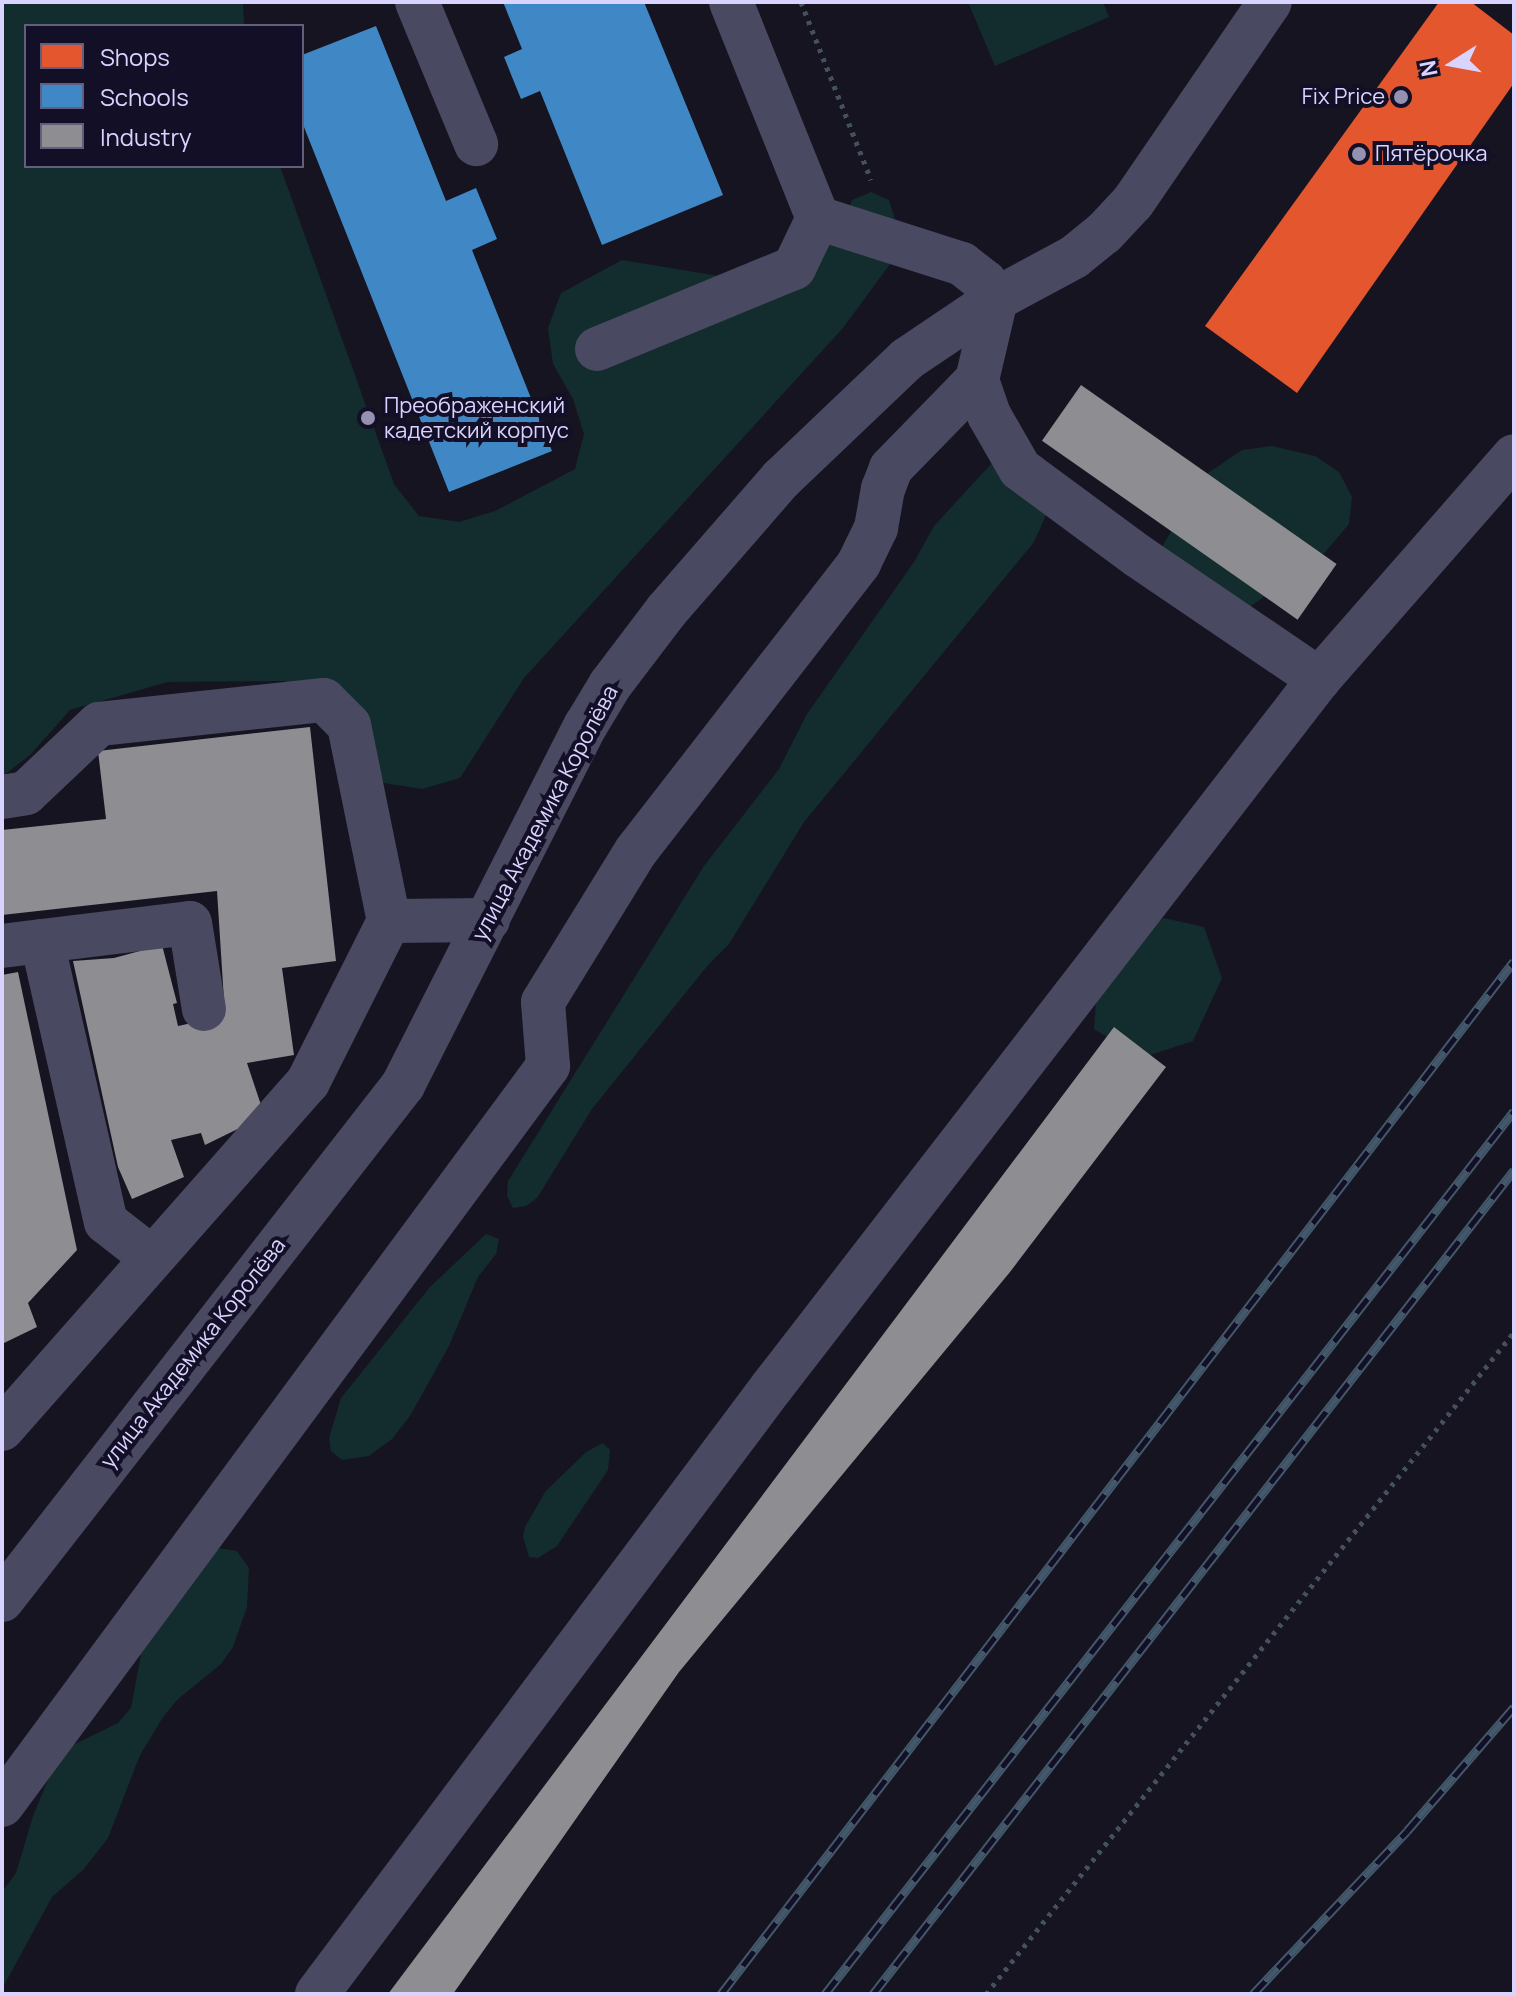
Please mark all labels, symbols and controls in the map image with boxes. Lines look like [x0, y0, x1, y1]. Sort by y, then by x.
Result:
legend [24, 24, 304, 168]
north arrow [1412, 24, 1492, 104]
text: Shops [100, 40, 170, 73]
text: N [1412, 58, 1445, 79]
text: Schools [100, 80, 189, 113]
place label: Fix Price [1302, 84, 1385, 110]
marker: Fix Price [1392, 88, 1410, 106]
text: Industry [100, 120, 192, 153]
place label: Пятёрочка [1375, 141, 1488, 167]
marker: Пятёрочка [1350, 145, 1368, 163]
place label: Преображенский кадетский корпус [384, 392, 569, 444]
marker: Преображенский кадетский корпус [359, 409, 377, 427]
street label: улица Академика Королёва [466, 681, 624, 945]
street label: улица Академика Королёва [95, 1232, 291, 1474]

